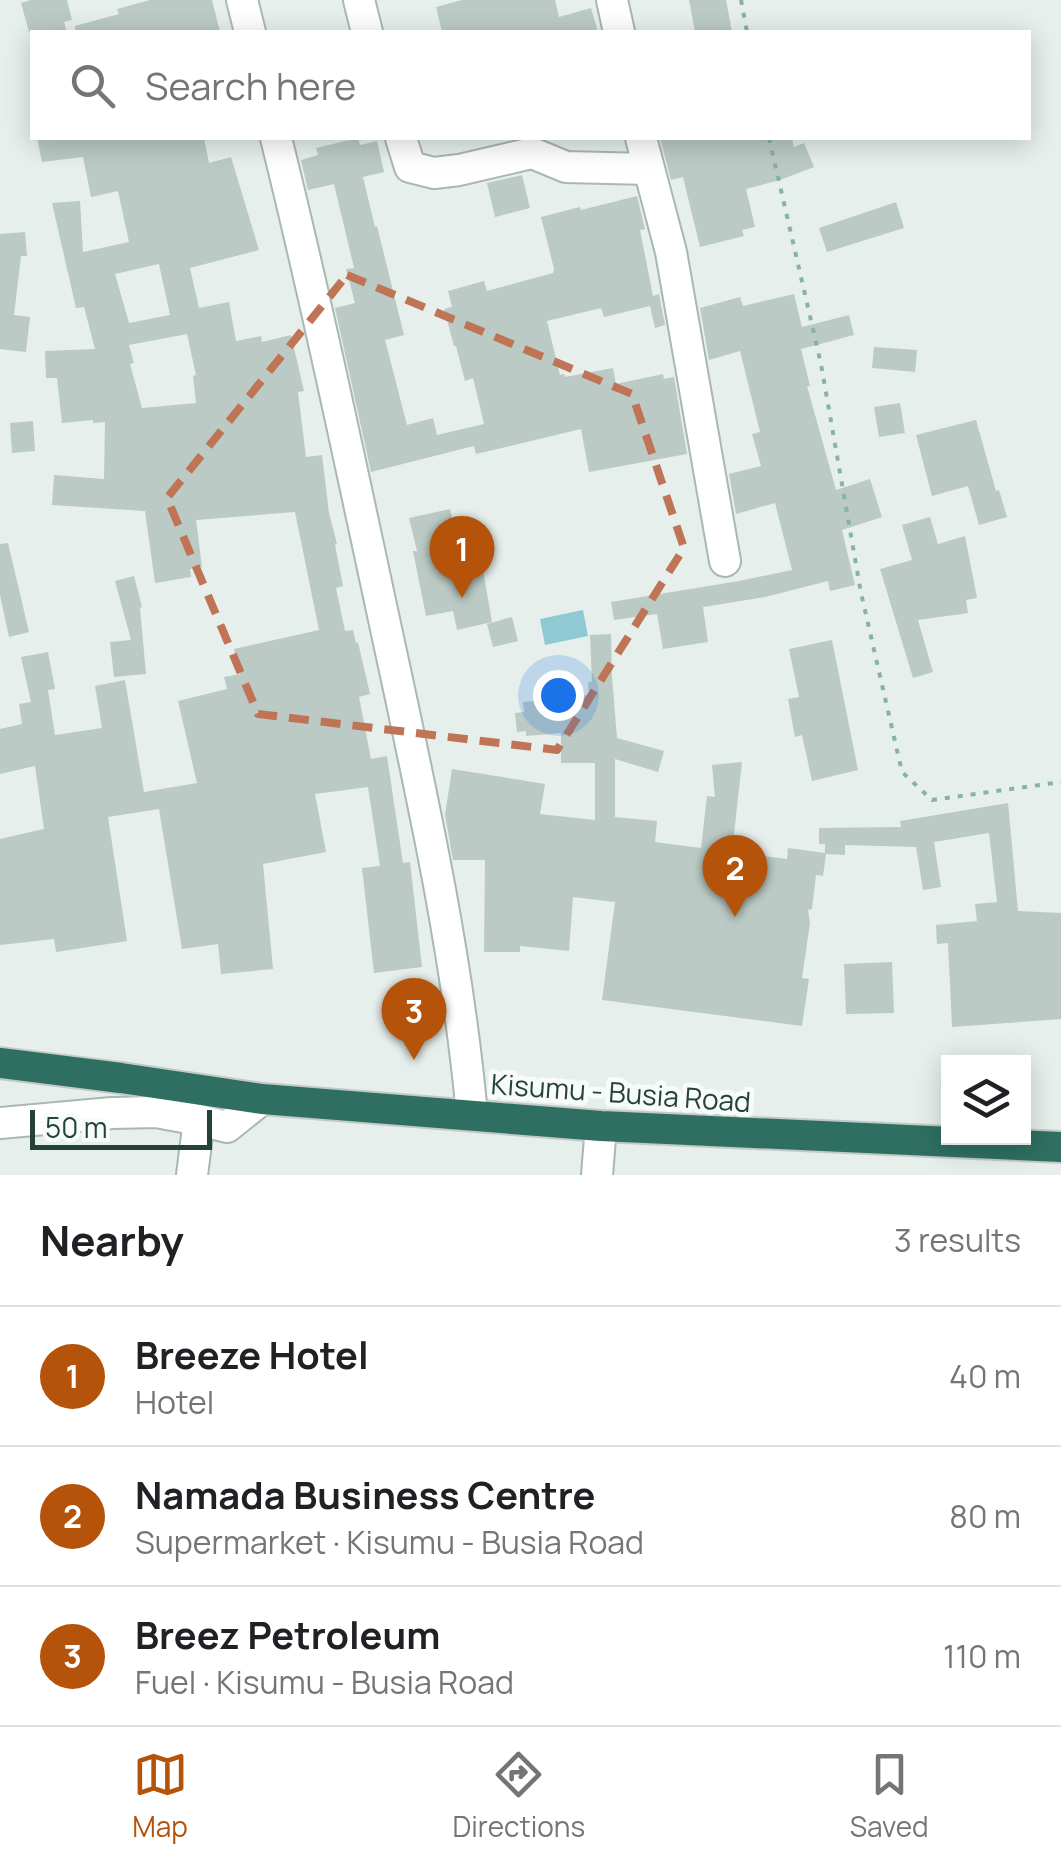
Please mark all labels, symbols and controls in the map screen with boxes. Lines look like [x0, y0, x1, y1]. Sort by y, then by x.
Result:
search box [30, 30, 1031, 140]
icon: search [65, 58, 120, 113]
text: Search here [145, 59, 356, 111]
pin: 1 [430, 516, 494, 598]
your location [533, 670, 584, 721]
pin: 2 [702, 834, 768, 917]
pin: 3 [382, 978, 446, 1060]
map controls [941, 1055, 1031, 1145]
button: layers [941, 1055, 1031, 1145]
street label: Kisumu - Busia Road [490, 1064, 752, 1120]
scale bar [30, 1105, 212, 1150]
text: 50 m [45, 1108, 108, 1146]
text: Nearby [40, 1211, 184, 1269]
text: 3 results [894, 1218, 1021, 1262]
text: Breeze Hotel [135, 1328, 369, 1380]
text: 1 [65, 1354, 80, 1398]
text: 40 m [949, 1354, 1021, 1398]
text: Hotel [135, 1380, 214, 1424]
text: Namada Business Centre [135, 1468, 595, 1520]
text: 2 [63, 1494, 82, 1538]
text: 80 m [949, 1494, 1021, 1538]
text: Supermarket · Kisumu - Busia Road [135, 1520, 644, 1564]
text: Breez Petroleum [135, 1608, 440, 1660]
text: 3 [63, 1634, 82, 1678]
text: 110 m [943, 1634, 1021, 1678]
text: Fuel · Kisumu - Busia Road [135, 1660, 514, 1704]
tab: Map [132, 1747, 188, 1845]
tab: Directions [453, 1747, 585, 1845]
tab: Saved [850, 1747, 929, 1845]

